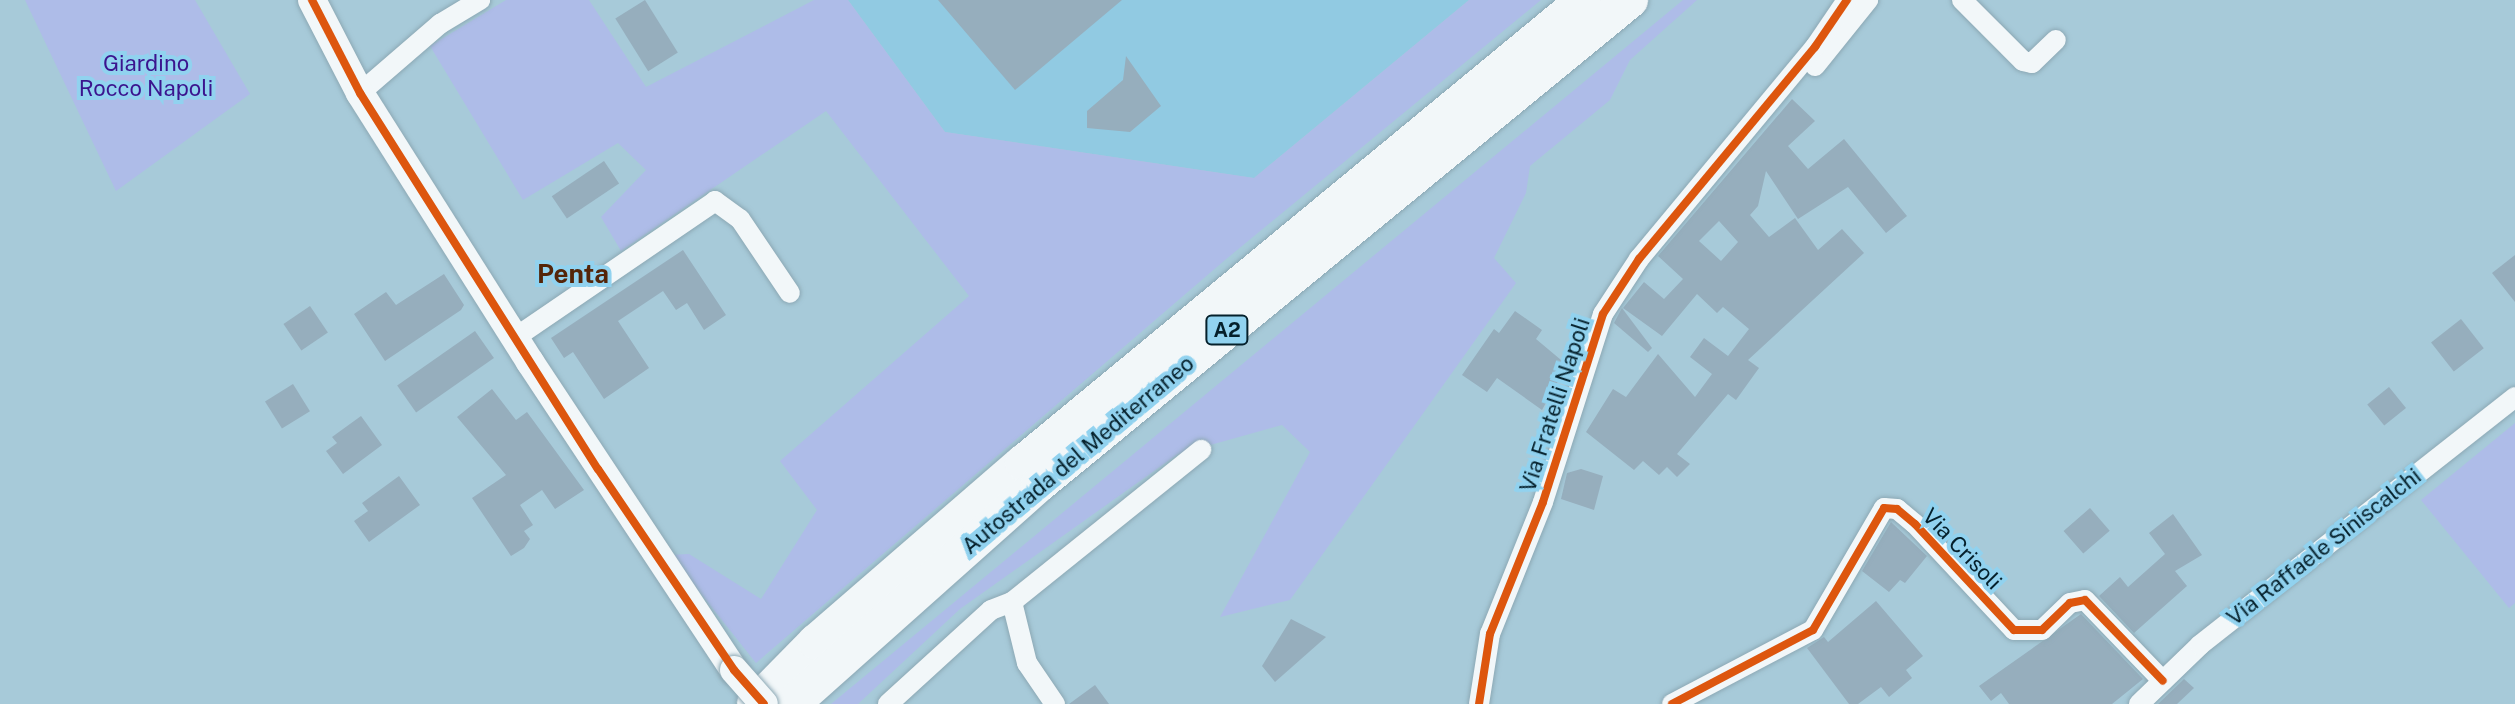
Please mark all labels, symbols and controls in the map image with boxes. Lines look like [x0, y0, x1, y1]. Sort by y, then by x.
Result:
park label: Giardino Rocco Napoli [79, 50, 213, 102]
district label: Penta [537, 258, 609, 290]
road number: A2 [1205, 314, 1249, 346]
street label: Via Fratelli Napoli [1514, 315, 1596, 495]
street label: Autostrada del Mediterraneo [957, 350, 1199, 560]
street label: Via Raffaele Siniscalchi [2222, 463, 2426, 631]
street label: Via Crisoli [1917, 503, 2007, 595]

